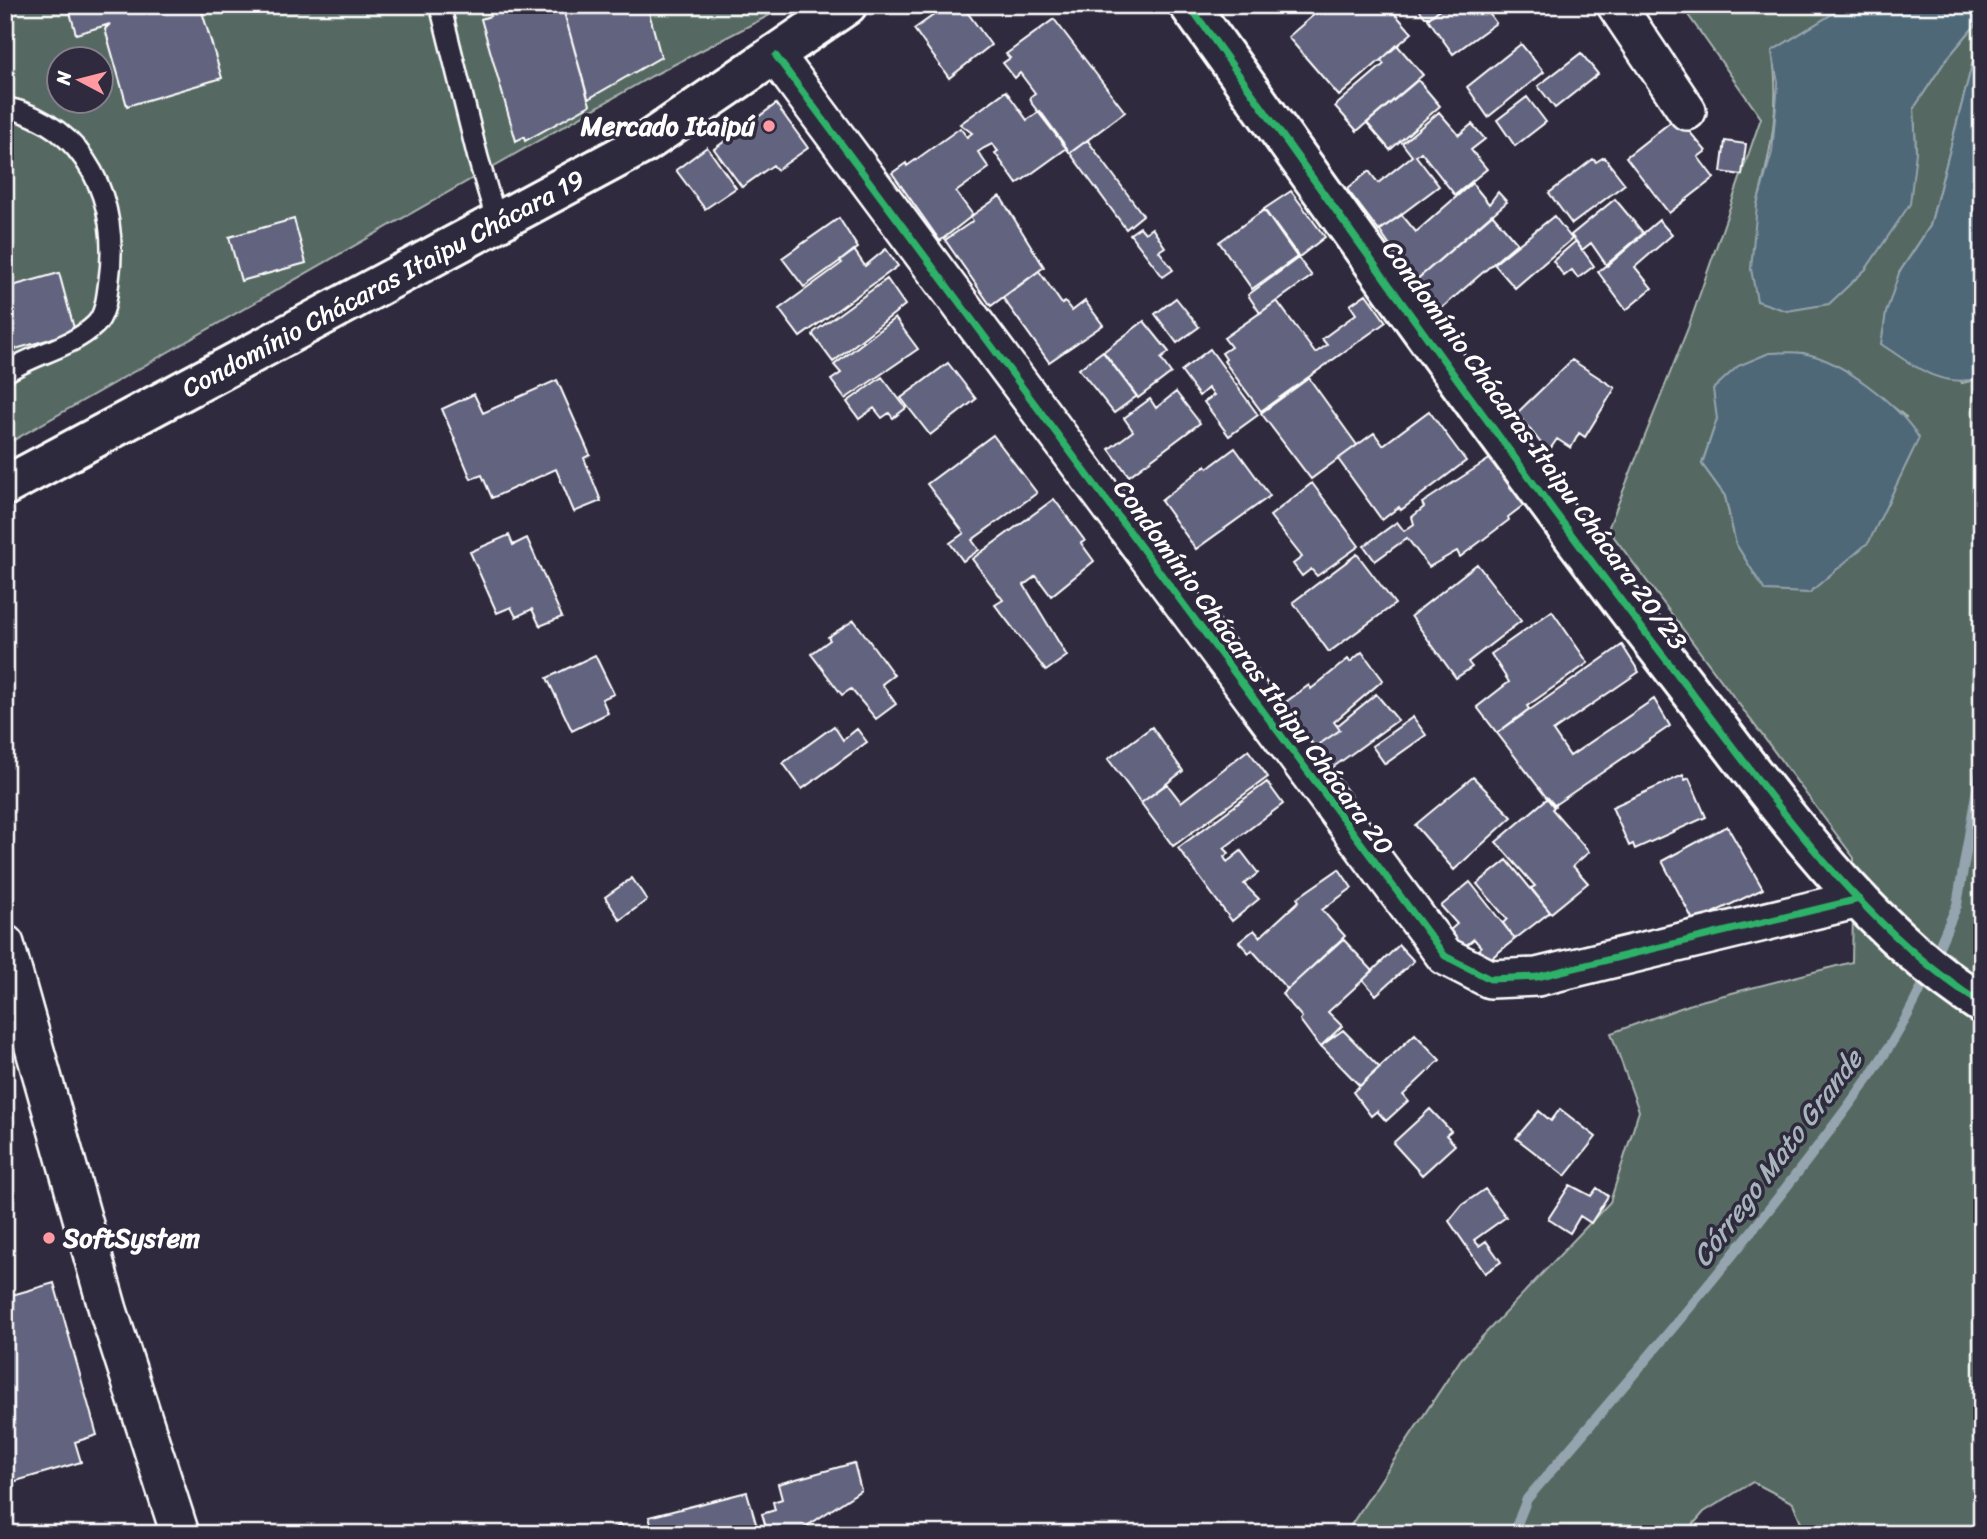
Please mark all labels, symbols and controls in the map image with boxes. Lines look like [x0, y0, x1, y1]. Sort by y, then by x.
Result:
north arrow [46, 46, 116, 116]
text: N [46, 69, 81, 88]
place label: Mercado Itaipú [580, 103, 756, 149]
marker: Mercado Itaipú [761, 118, 777, 134]
street label: Condomínio Chácaras Itaipu Chácara 19 [173, 156, 593, 410]
street label: Condomínio Chácaras Itaipu Chácara 20/23 [1370, 230, 1700, 660]
street label: Condomínio Chácaras Itaipu Chácara 20 [1101, 469, 1407, 865]
water label: Córrego Mato Grande [1679, 1037, 1877, 1277]
place label: SoftSystem [62, 1215, 200, 1261]
marker: SoftSystem [41, 1230, 57, 1246]

